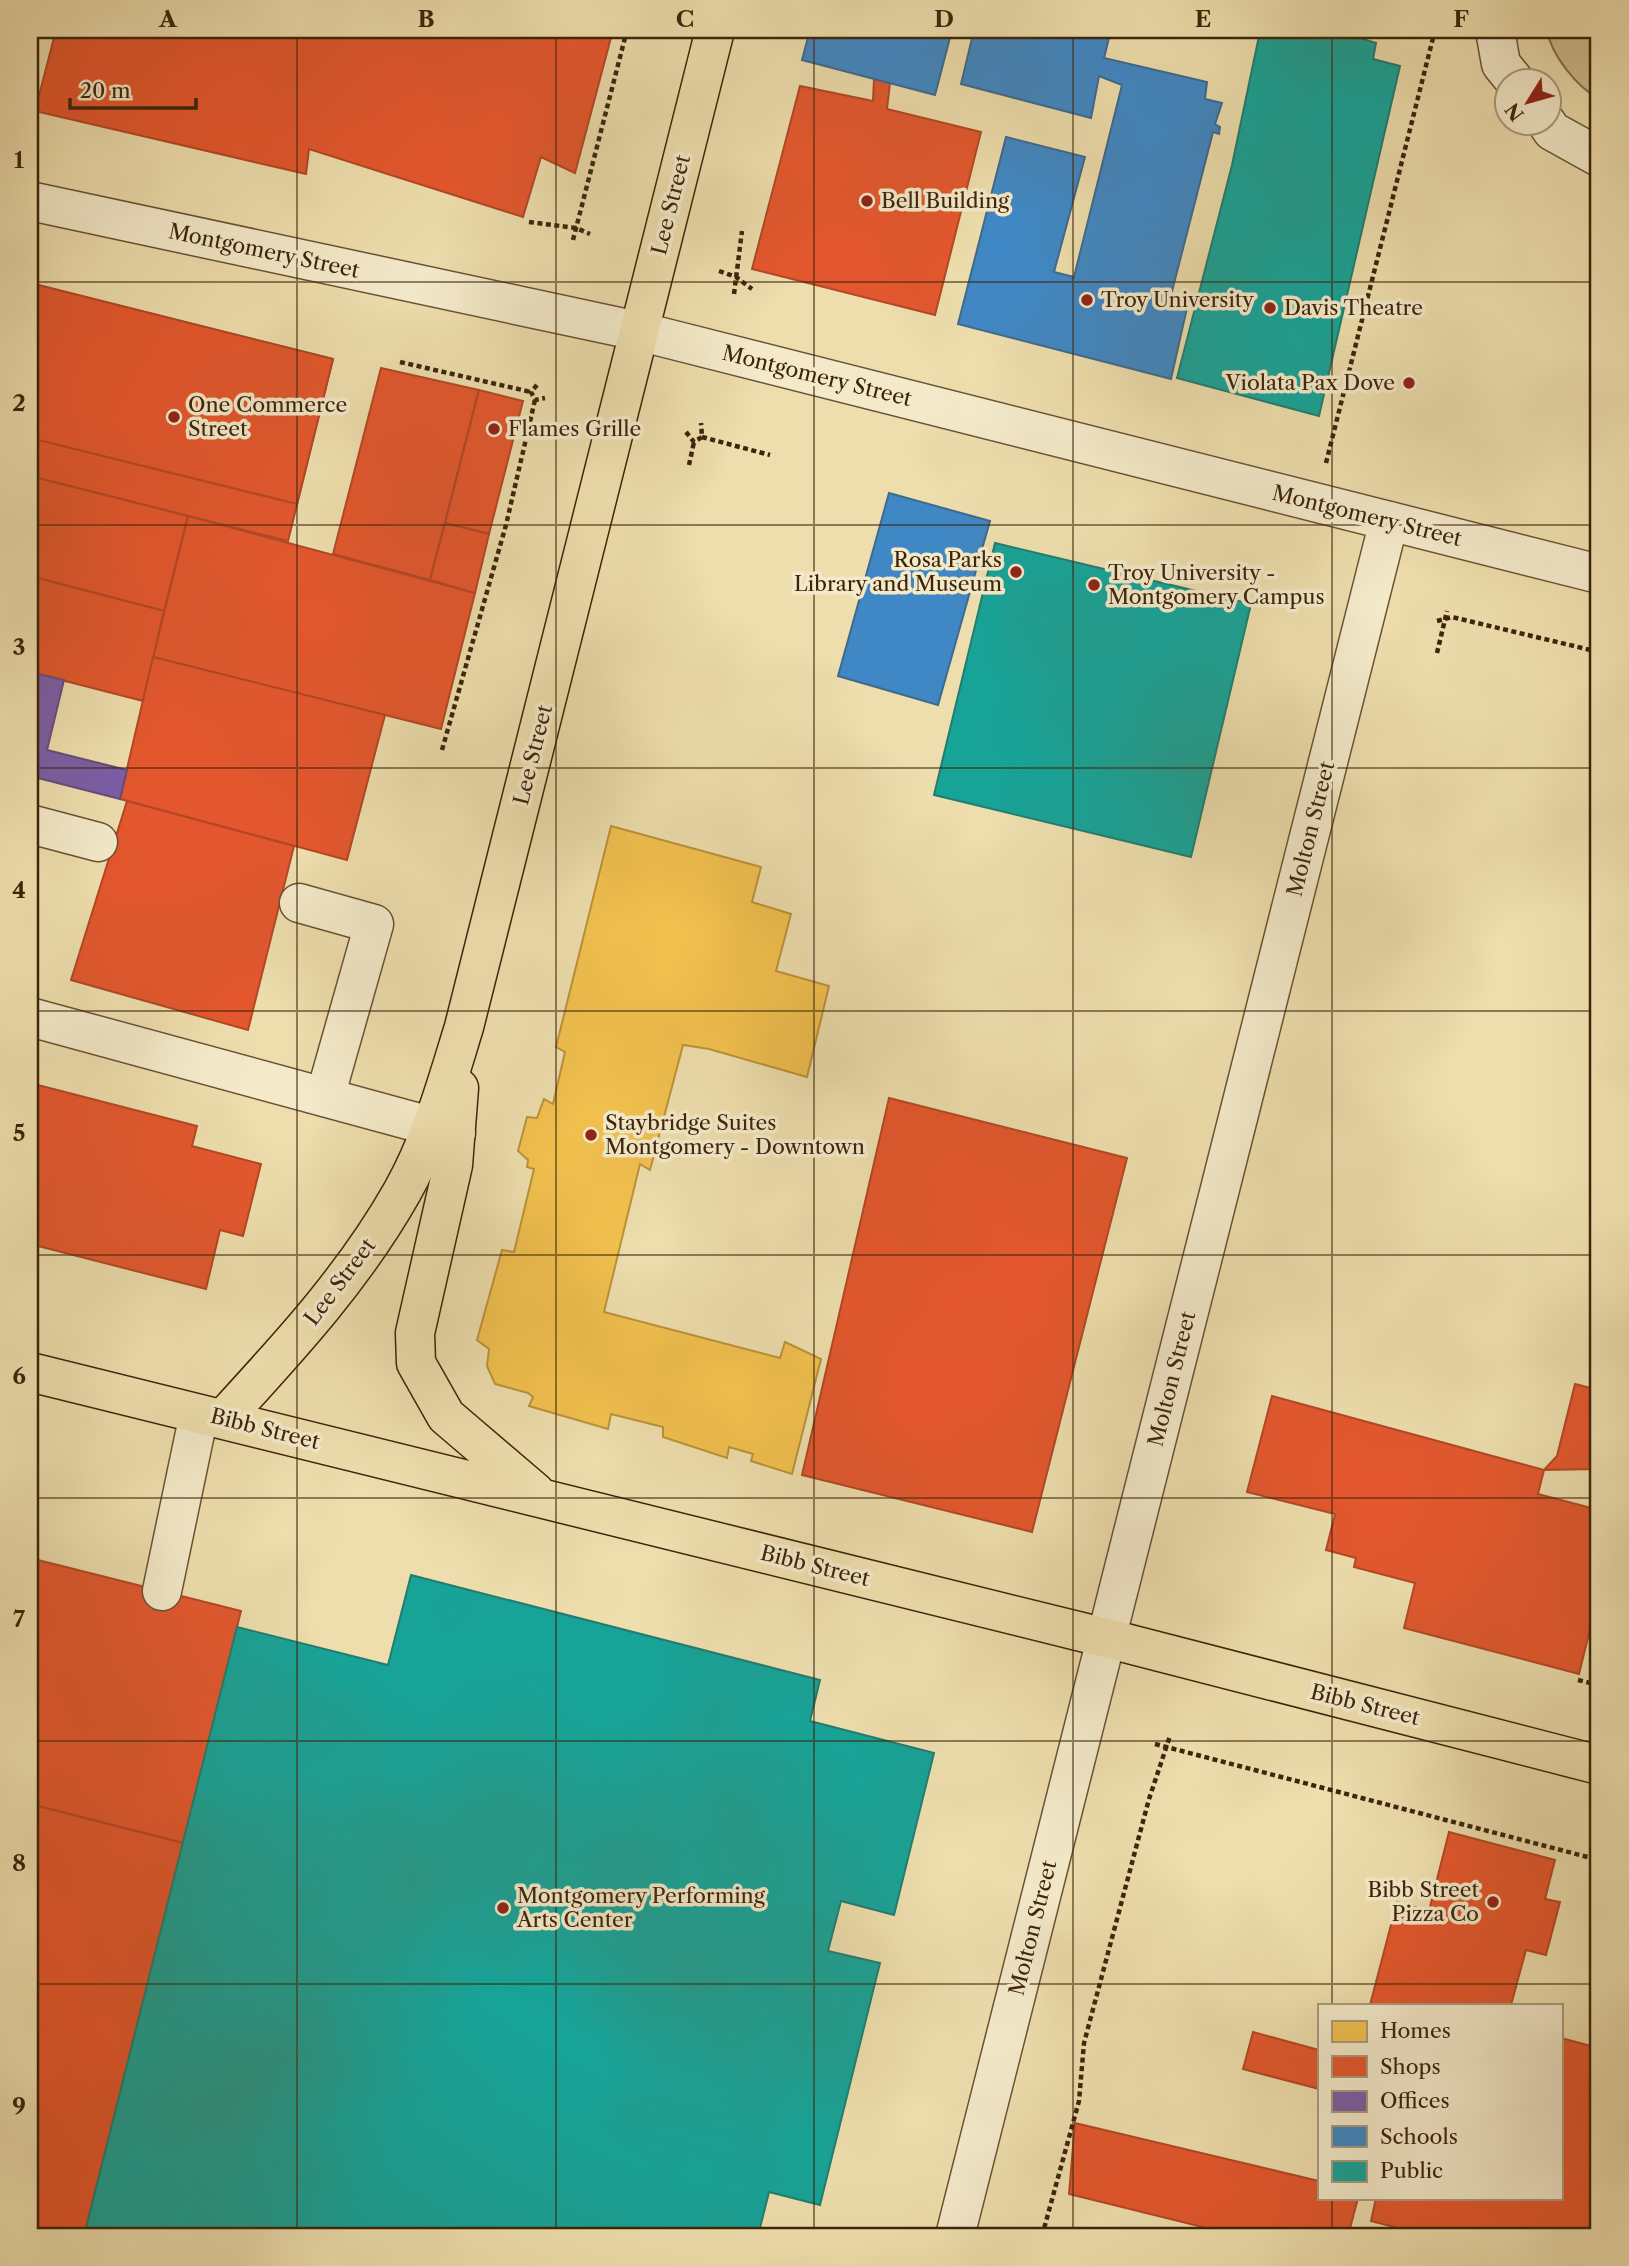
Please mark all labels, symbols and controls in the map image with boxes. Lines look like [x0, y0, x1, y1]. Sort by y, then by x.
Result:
text: A [158, 5, 178, 33]
text: B [417, 5, 435, 33]
text: C [676, 5, 694, 33]
text: D [934, 5, 954, 33]
text: E [1195, 5, 1211, 33]
text: F [1453, 5, 1469, 33]
scale bar [70, 66, 196, 110]
north arrow [1492, 66, 1562, 136]
text: 20 m [80, 78, 131, 103]
text: N [1501, 98, 1529, 125]
text: 1 [14, 146, 25, 174]
street label: Lee Street [646, 152, 695, 258]
place label: Bell Building [881, 188, 1010, 213]
marker: Bell Building [859, 193, 875, 209]
street label: Montgomery Street [166, 218, 362, 283]
place label: Troy University [1101, 287, 1254, 312]
marker: Troy University [1079, 292, 1095, 308]
place label: Davis Theatre [1284, 295, 1423, 320]
marker: Davis Theatre [1262, 300, 1278, 316]
street label: Montgomery Street [720, 340, 915, 411]
place label: Violata Pax Dove [1224, 370, 1395, 395]
marker: Violata Pax Dove [1401, 375, 1417, 391]
text: 2 [12, 389, 26, 417]
place label: One Commerce Street [188, 392, 347, 441]
marker: One Commerce Street [166, 409, 182, 425]
place label: Flames Grille [508, 416, 641, 441]
marker: Flames Grille [486, 421, 502, 437]
street label: Montgomery Street [1270, 480, 1465, 551]
place label: Rosa Parks Library and Museum [794, 547, 1002, 596]
place label: Troy University - Montgomery Campus [1108, 560, 1325, 609]
marker: Rosa Parks Library and Museum [1008, 564, 1024, 580]
marker: Troy University - Montgomery Campus [1086, 577, 1102, 593]
text: 3 [13, 633, 26, 661]
street label: Lee Street [508, 702, 557, 808]
street label: Molton Street [1282, 758, 1340, 899]
text: 4 [12, 876, 26, 904]
place label: Staybridge Suites Montgomery - Downtown [605, 1110, 865, 1159]
text: 5 [13, 1119, 25, 1147]
marker: Staybridge Suites Montgomery - Downtown [583, 1127, 599, 1143]
street label: Lee Street [299, 1233, 381, 1330]
street label: Molton Street [1143, 1308, 1201, 1449]
text: 6 [12, 1362, 26, 1390]
street label: Bibb Street [208, 1403, 323, 1454]
street label: Bibb Street [758, 1540, 873, 1591]
text: 7 [13, 1605, 25, 1633]
street label: Bibb Street [1308, 1679, 1423, 1730]
text: 8 [12, 1849, 26, 1877]
street label: Molton Street [1004, 1857, 1062, 1998]
place label: Bibb Street Pizza Co [1368, 1877, 1480, 1926]
place label: Montgomery Performing Arts Center [516, 1883, 766, 1932]
marker: Bibb Street Pizza Co [1485, 1894, 1501, 1910]
marker: Montgomery Performing Arts Center [495, 1900, 511, 1916]
legend [1318, 2004, 1562, 2200]
text: Homes [1380, 2018, 1451, 2043]
text: Shops [1380, 2054, 1441, 2079]
text: Offices [1380, 2088, 1450, 2113]
text: 9 [12, 2092, 26, 2120]
text: Schools [1380, 2124, 1458, 2149]
text: Public [1380, 2158, 1443, 2183]

